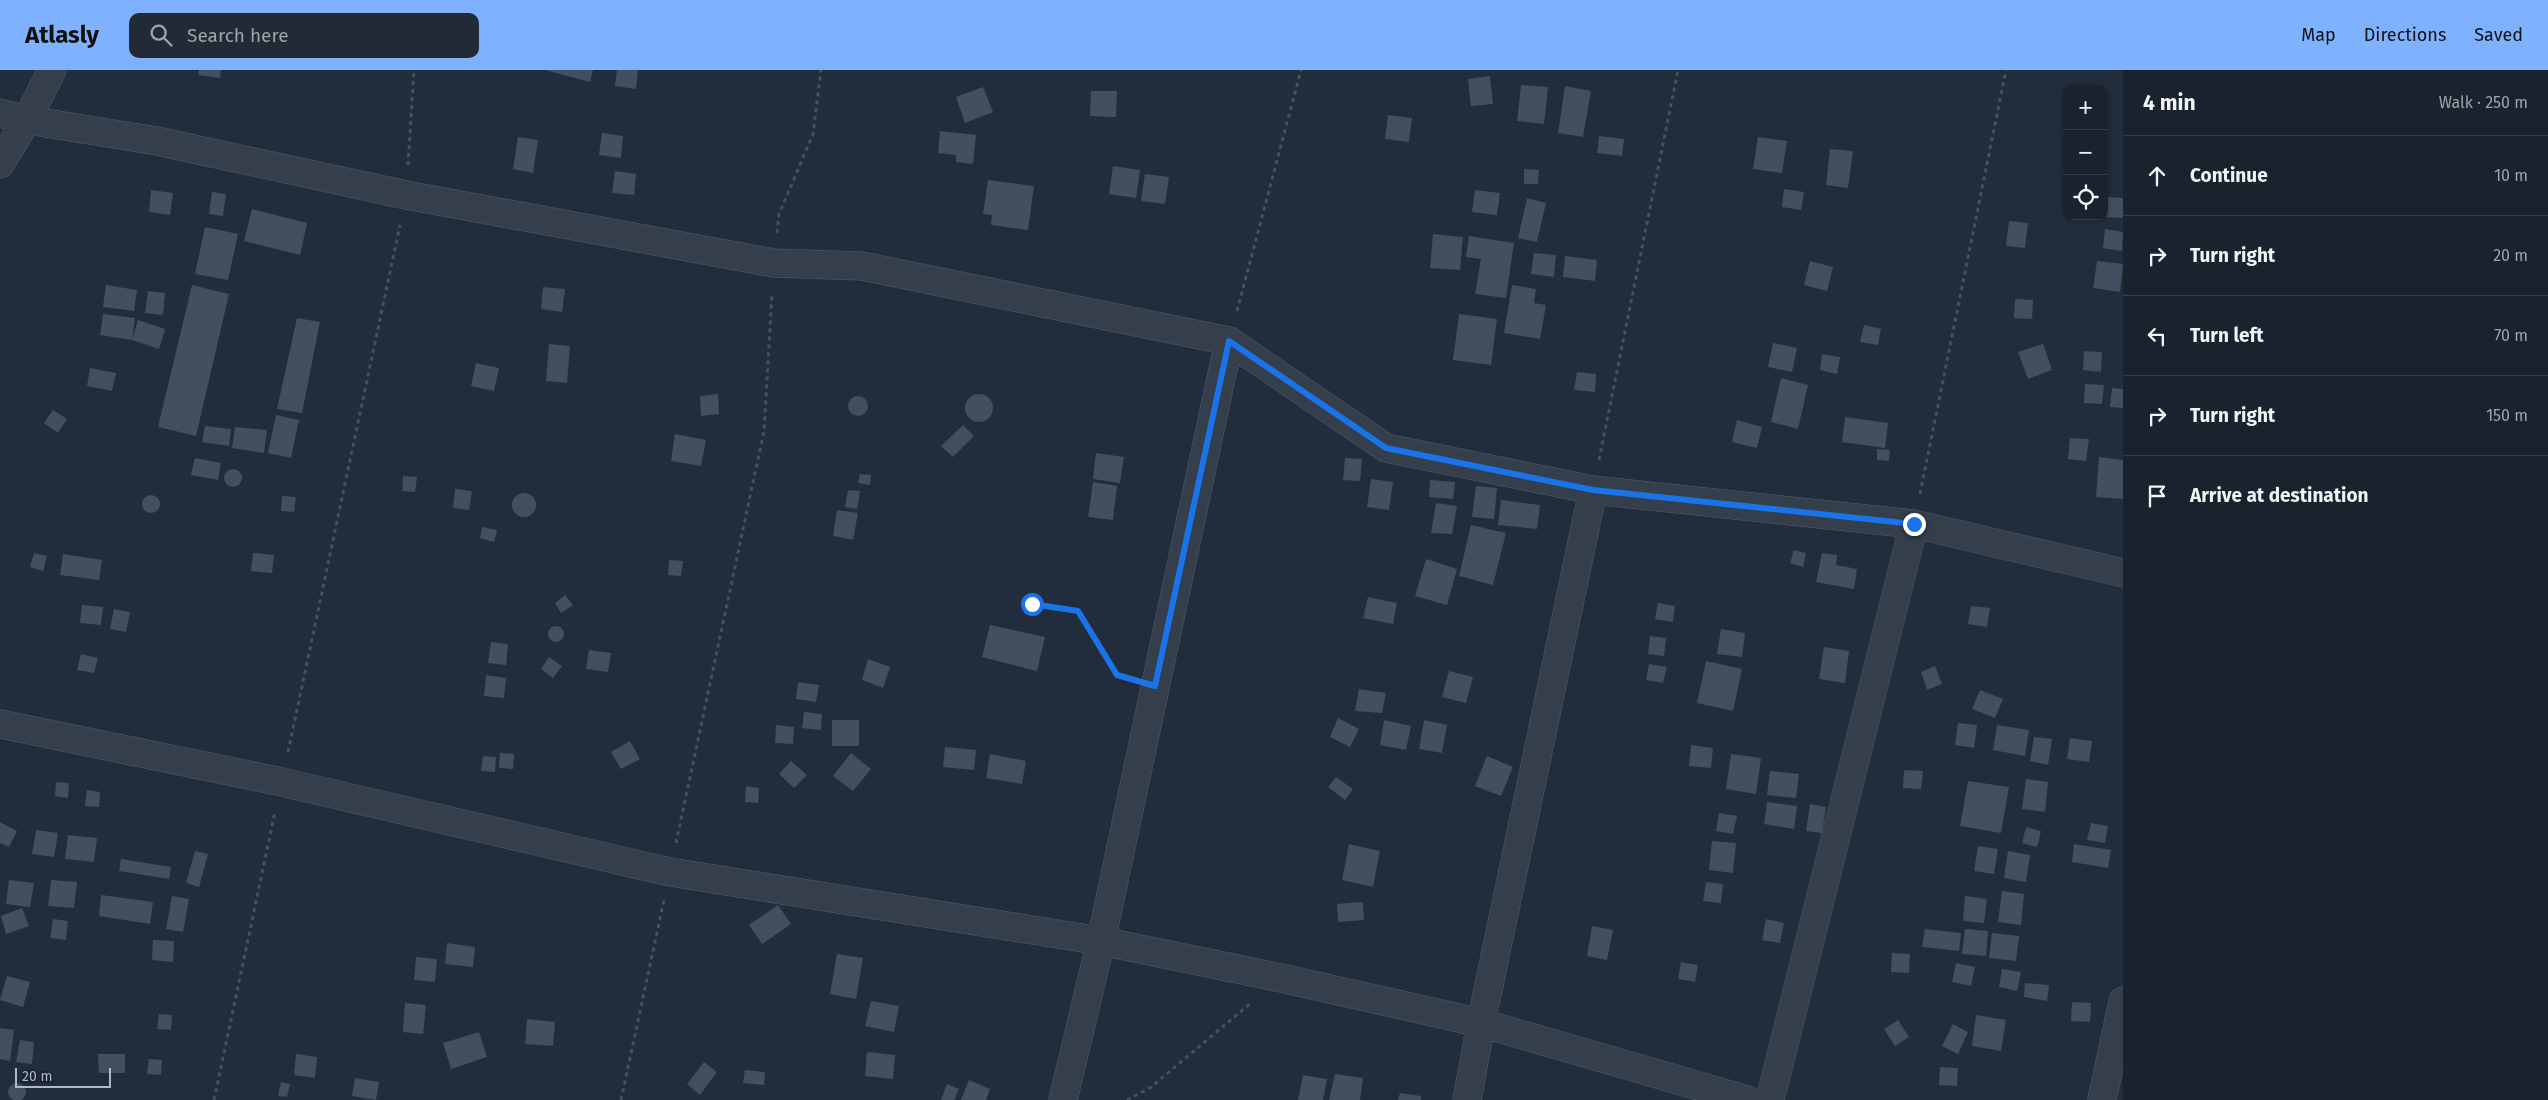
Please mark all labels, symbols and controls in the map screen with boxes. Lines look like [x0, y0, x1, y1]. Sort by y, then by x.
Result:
search box [129, 13, 479, 58]
text: Atlasly [25, 21, 99, 49]
icon: search [147, 21, 175, 49]
text: Search here [187, 24, 289, 47]
text: Map [2301, 24, 2336, 46]
text: Directions [2364, 24, 2446, 46]
text: Saved [2474, 24, 2523, 46]
map controls [2063, 85, 2108, 220]
button: + [2063, 85, 2108, 130]
text: 4 min [2143, 90, 2196, 116]
text: Walk · 250 m [2439, 93, 2528, 112]
button: − [2063, 130, 2108, 175]
icon: ahead [2143, 162, 2171, 190]
text: Continue [2190, 164, 2268, 187]
text: 10 m [2494, 166, 2528, 185]
button: locate [2063, 175, 2108, 220]
icon: right [2143, 242, 2171, 270]
text: Turn right [2190, 244, 2275, 267]
text: 20 m [2493, 246, 2528, 265]
icon: left [2143, 322, 2171, 350]
text: Turn left [2190, 324, 2264, 347]
text: 70 m [2494, 326, 2528, 345]
icon: right [2143, 402, 2171, 430]
text: Turn right [2190, 404, 2275, 427]
text: 150 m [2486, 406, 2528, 425]
icon: arrive [2143, 482, 2171, 510]
text: Arrive at destination [2190, 484, 2369, 507]
route end [1903, 513, 1926, 536]
route start [1021, 593, 1044, 616]
scale bar [15, 1065, 111, 1088]
text: 20 m [22, 1068, 52, 1085]

